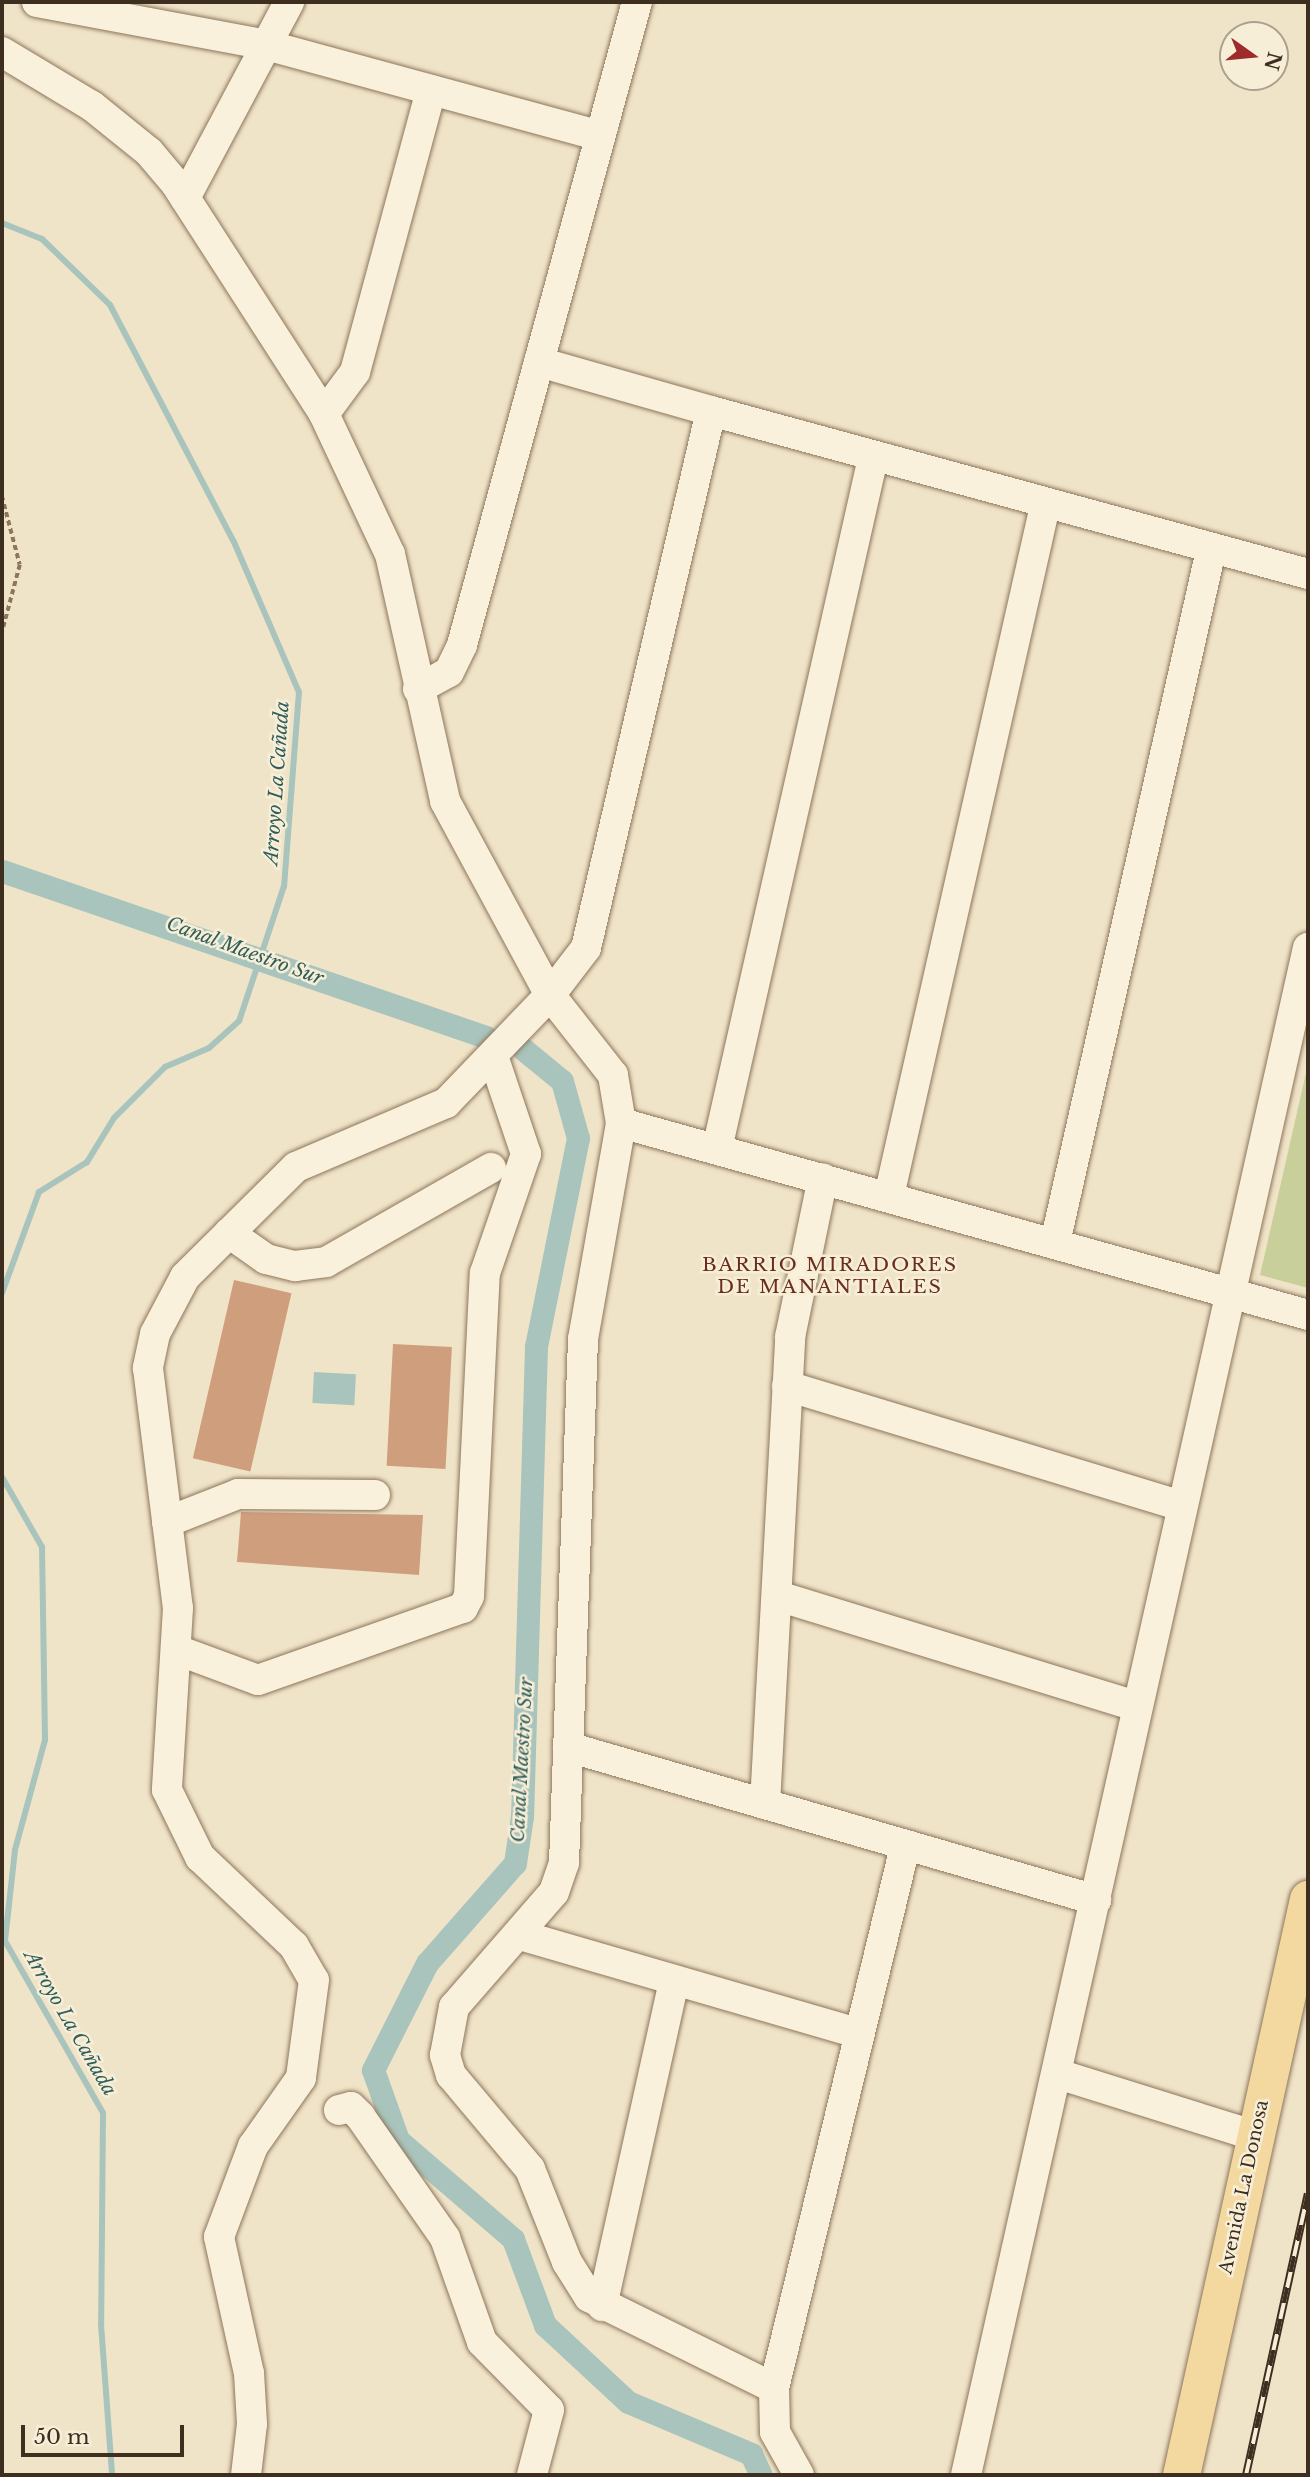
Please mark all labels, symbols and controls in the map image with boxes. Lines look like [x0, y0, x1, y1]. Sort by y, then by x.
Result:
north arrow [1219, 21, 1289, 91]
text: N [1259, 49, 1286, 73]
water label: Arroyo La Cañada [260, 700, 294, 866]
water label: Canal Maestro Sur [163, 912, 327, 990]
district label: BARRIO MIRADORES DE MANANTIALES [704, 1254, 956, 1298]
water label: Canal Maestro Sur [506, 1677, 538, 1843]
water label: Arroyo La Cañada [19, 1946, 121, 2100]
street label: Avenida La Donosa [1215, 2098, 1273, 2276]
scale bar [24, 2410, 187, 2454]
text: 50 m [34, 2424, 89, 2450]

